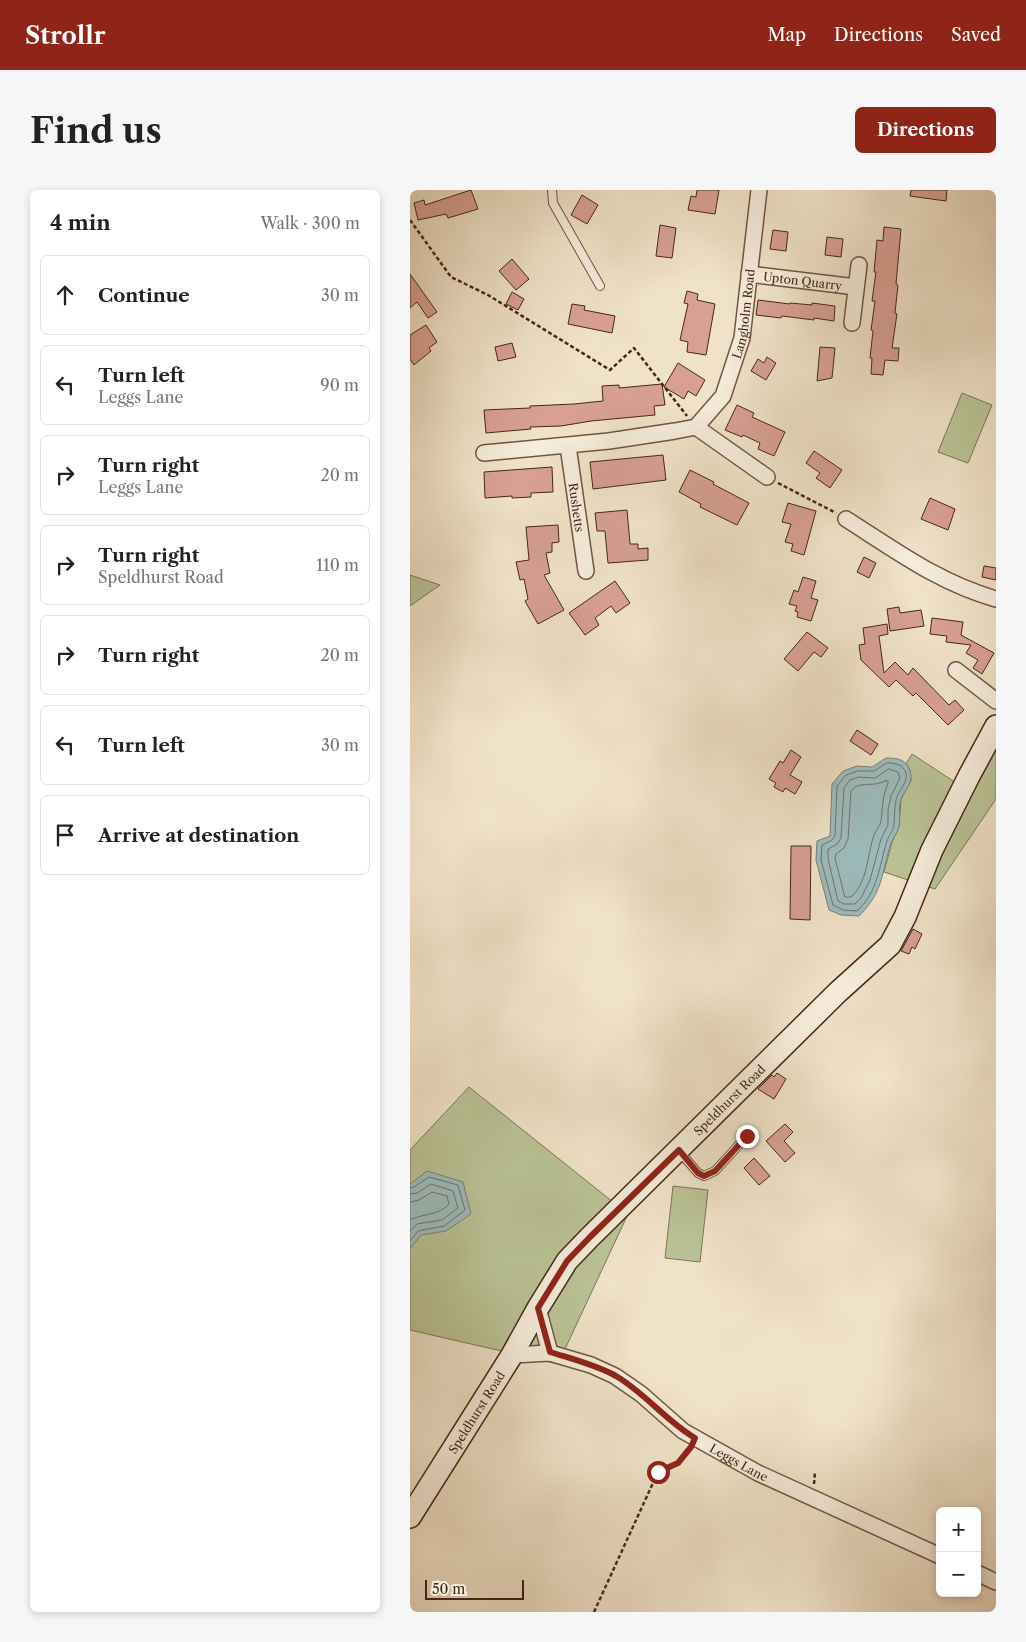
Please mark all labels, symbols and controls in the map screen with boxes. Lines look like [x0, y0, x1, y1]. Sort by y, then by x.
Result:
text: Strollr [25, 21, 105, 50]
text: Map [767, 24, 806, 46]
text: Directions [834, 24, 923, 46]
text: Saved [951, 24, 1001, 46]
button: Directions [855, 107, 996, 153]
text: Find us [30, 109, 162, 152]
text: 4 min [50, 210, 111, 235]
text: Walk · 300 m [261, 213, 360, 233]
street label: Langholm Road [728, 267, 757, 360]
street label: Upton Quarry [762, 268, 843, 293]
icon: ahead [51, 281, 79, 309]
text: Continue [98, 284, 190, 307]
text: 30 m [321, 285, 359, 305]
text: Turn left [98, 364, 185, 387]
icon: left [51, 371, 79, 399]
text: 90 m [320, 375, 359, 395]
text: Leggs Lane [98, 387, 183, 407]
text: Turn right [98, 454, 199, 477]
icon: right [51, 461, 79, 489]
text: 20 m [320, 465, 359, 485]
text: Leggs Lane [98, 477, 183, 497]
street label: Rushetts [566, 482, 588, 533]
text: Turn right [98, 544, 199, 567]
icon: right [51, 551, 79, 579]
text: 110 m [316, 555, 359, 575]
text: Speldhurst Road [98, 567, 224, 587]
icon: right [51, 641, 79, 669]
text: Turn right [98, 644, 199, 667]
text: 20 m [320, 645, 359, 665]
icon: left [51, 731, 79, 759]
text: Turn left [98, 734, 185, 757]
text: 30 m [321, 735, 359, 755]
icon: arrive [51, 821, 79, 849]
text: Arrive at destination [98, 824, 299, 847]
street label: Speldhurst Road [690, 1061, 768, 1138]
route end [736, 1125, 759, 1148]
street label: Speldhurst Road [445, 1368, 508, 1456]
street label: Leggs Lane [707, 1440, 771, 1484]
route start [647, 1461, 670, 1484]
map controls [936, 1507, 981, 1597]
button: + [936, 1507, 981, 1552]
button: − [936, 1552, 981, 1597]
scale bar [425, 1577, 524, 1600]
text: 50 m [432, 1580, 465, 1598]

